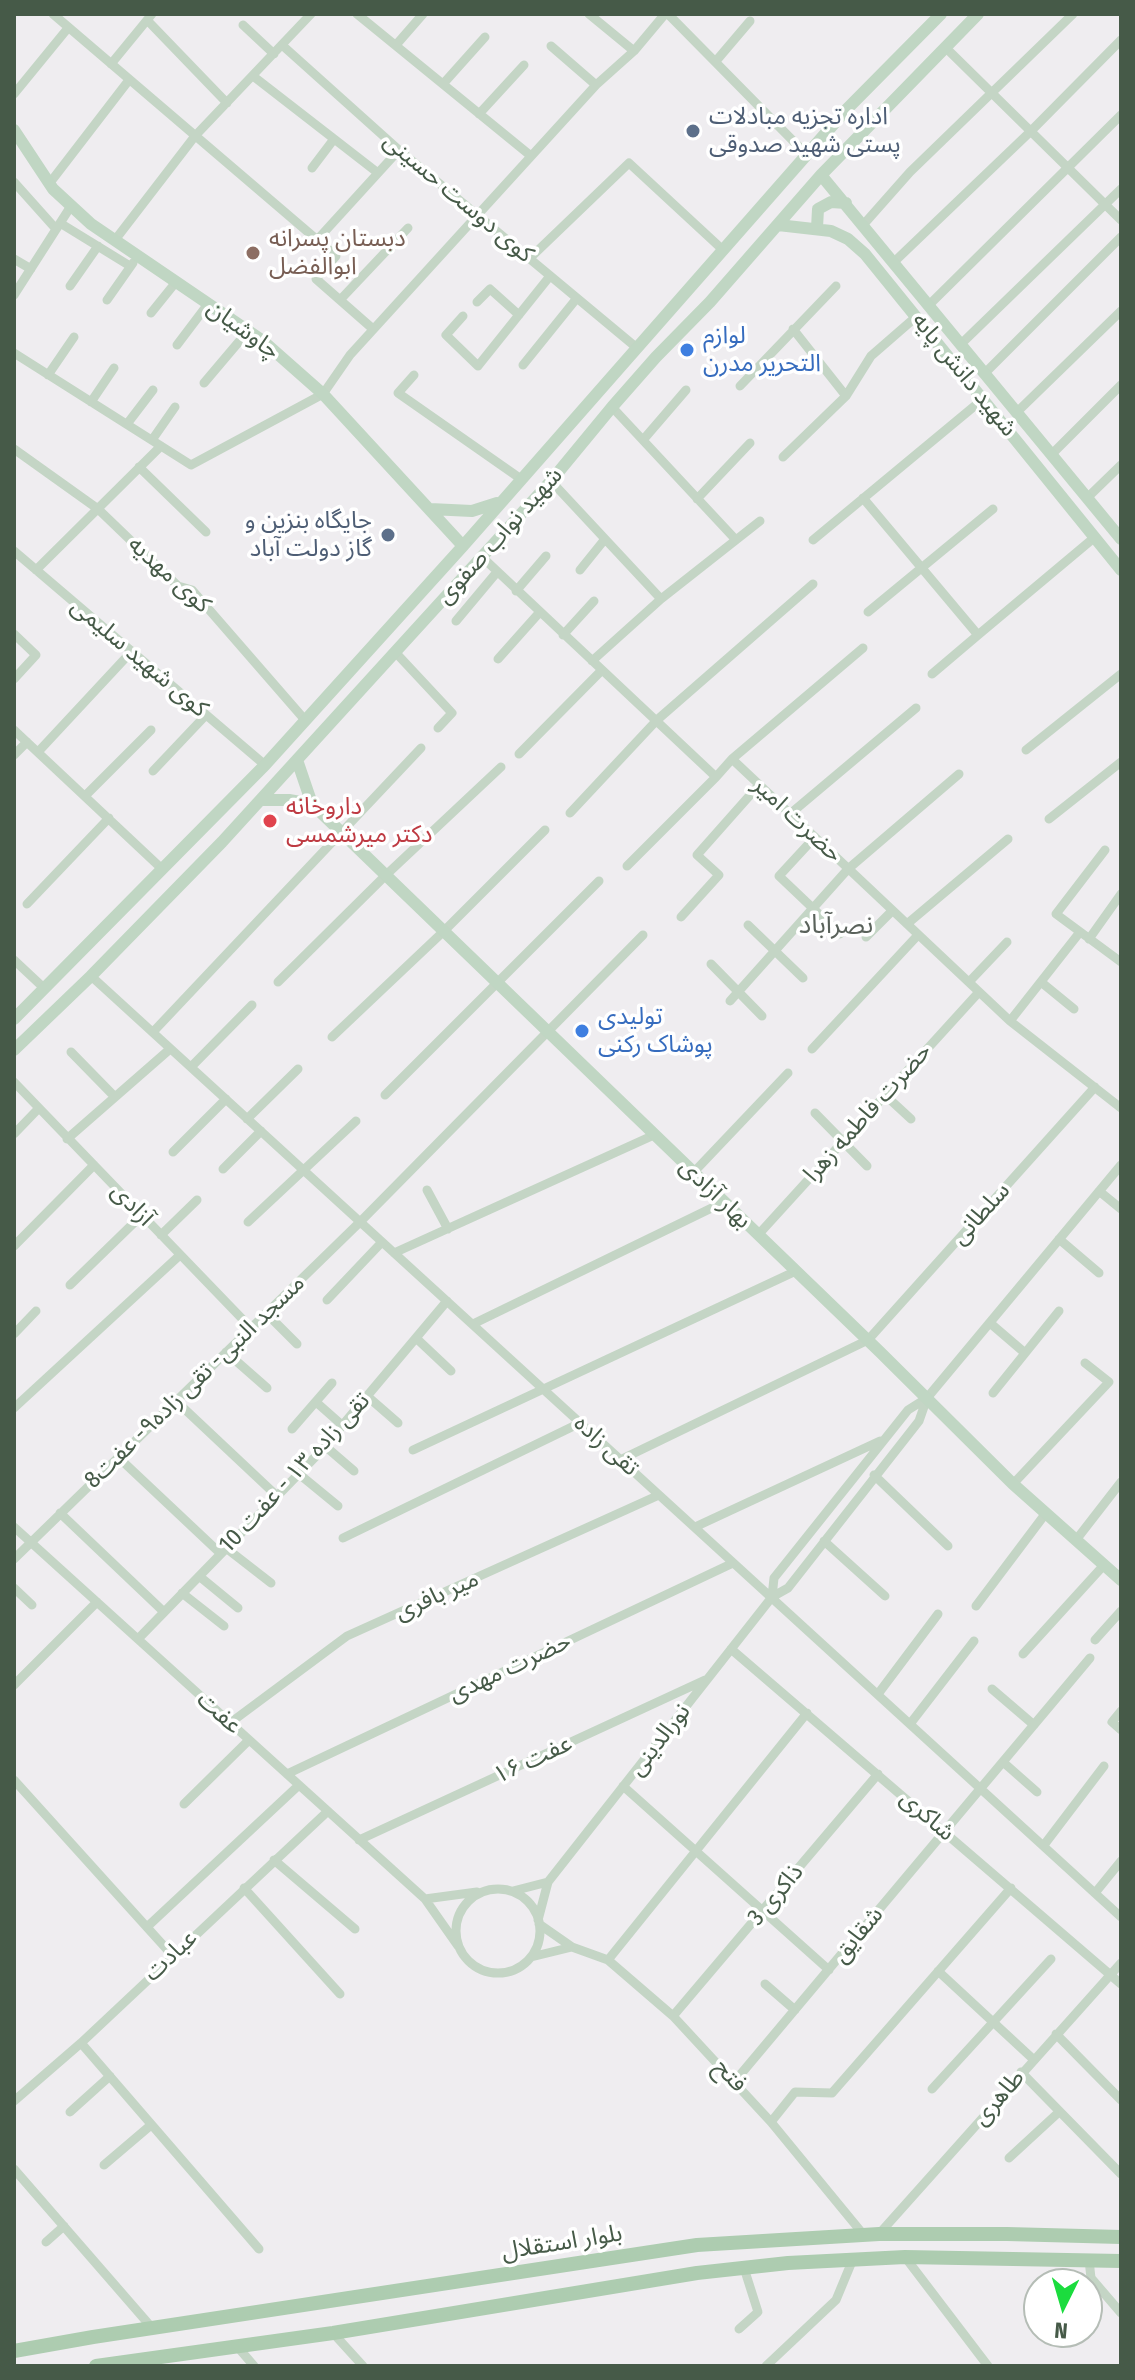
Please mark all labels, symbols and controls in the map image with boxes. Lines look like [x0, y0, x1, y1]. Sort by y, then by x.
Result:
place label: اداره تجزیه مبادلات پستی شهید صدوقی [709, 103, 901, 159]
marker: اداره تجزیه مبادلات پستی شهید صدوقی [684, 122, 702, 140]
street label: کوی دوست حسینی [377, 127, 539, 269]
place label: دبستان پسرانه ابوالفضل [269, 225, 406, 281]
marker: دبستان پسرانه ابوالفضل [244, 244, 262, 262]
street label: چاوشیان [201, 294, 285, 366]
street label: شهید دانش پایه [905, 307, 1023, 443]
place label: لوازم التحریر مدرن [703, 322, 821, 378]
marker: لوازم التحریر مدرن [678, 341, 696, 359]
street label: شهید نواب صفوی [431, 462, 569, 610]
place label: جایگاه بنزین و گاز دولت آباد [245, 507, 372, 563]
marker: جایگاه بنزین و گاز دولت آباد [379, 526, 397, 544]
street label: کوی مهدیه [122, 530, 216, 620]
street label: کوی شهید سلیمی [65, 592, 213, 724]
street label: حضرت امیر [746, 771, 848, 869]
place label: داروخانه دکتر میرشمسی [286, 793, 433, 849]
marker: داروخانه دکتر میرشمسی [261, 812, 279, 830]
district label: نصرآباد [799, 910, 873, 942]
place label: تولیدی پوشاک رکنی [598, 1003, 713, 1059]
marker: تولیدی پوشاک رکنی [573, 1022, 591, 1040]
street label: حضرت فاطمه زهرا [798, 1037, 938, 1189]
street label: بهار آزادی [673, 1153, 757, 1235]
street label: آزادی [105, 1177, 159, 1233]
street label: سلطانی [945, 1177, 1017, 1251]
street label: مسجد النبی- تقی زاده۹- عفت8 [79, 1269, 311, 1495]
street label: تقی زاده ۱۳ - عفت 10 [213, 1387, 377, 1559]
street label: تقی زاده [568, 1409, 644, 1483]
street label: میر بافری [391, 1565, 483, 1627]
street label: حضرت مهدی [444, 1627, 576, 1709]
street label: عفت [191, 1686, 247, 1740]
street label: نورالدینی [623, 1698, 697, 1782]
street label: عفت ۱۶ [489, 1729, 577, 1791]
street label: شاکری [894, 1784, 960, 1848]
street label: ذاکری 3 [742, 1858, 810, 1932]
street label: شقایق [826, 1901, 890, 1969]
street label: عبادت [138, 1924, 204, 1988]
street label: فتح [707, 2053, 753, 2099]
street label: طاهری [967, 2064, 1031, 2132]
street label: بلوار استقلال [500, 2219, 624, 2267]
north arrow [1023, 2268, 1103, 2348]
text: N [1053, 2316, 1069, 2344]

